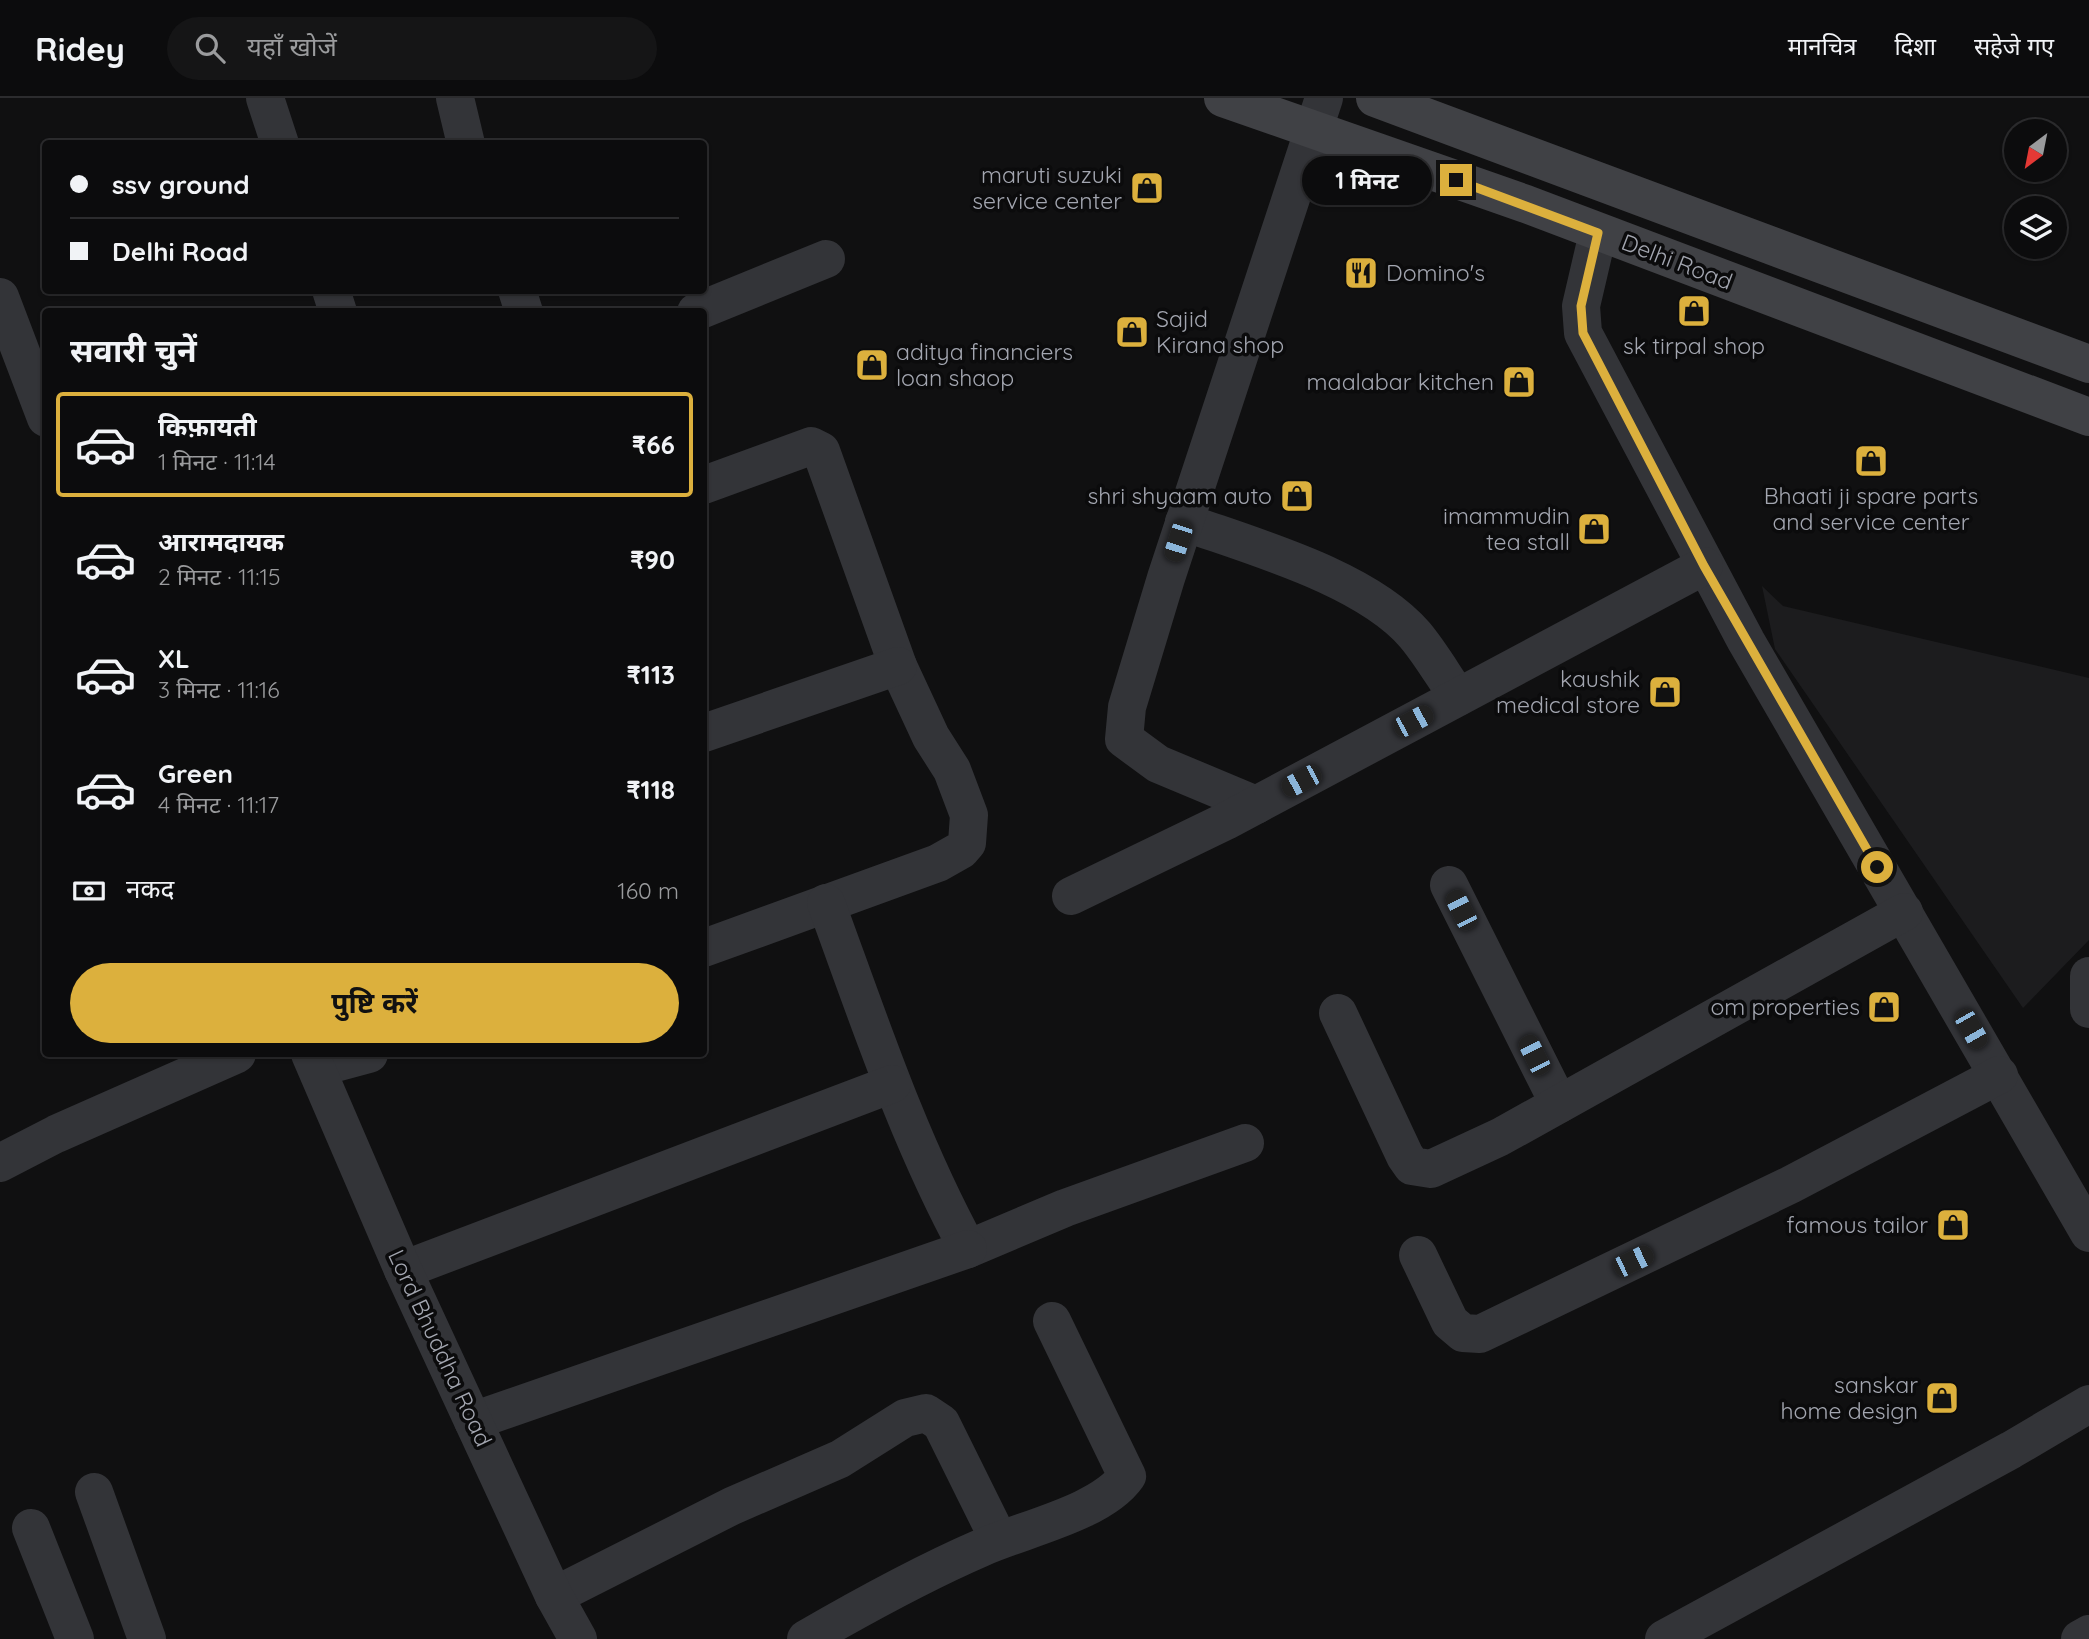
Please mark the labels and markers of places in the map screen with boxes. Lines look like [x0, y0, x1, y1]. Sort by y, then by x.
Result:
place label: maruti suzuki service center [972, 160, 1122, 215]
shop icon: maruti suzuki service center [1128, 169, 1166, 207]
restaurant icon: Domino's [1342, 254, 1380, 292]
place label: Domino's [1386, 258, 1485, 287]
shop icon: sk tirpal shop [1675, 292, 1713, 330]
place label: Sajid Kirana shop [1156, 304, 1284, 359]
shop icon: Sajid Kirana shop [1113, 313, 1151, 351]
place label: sk tirpal shop [1623, 331, 1765, 360]
place label: aditya financiers loan shaop [896, 337, 1073, 392]
shop icon: aditya financiers loan shaop [853, 346, 891, 384]
shop icon: maalabar kitchen [1500, 363, 1538, 401]
place label: maalabar kitchen [1307, 367, 1494, 396]
shop icon: Bhaati ji spare parts and service center [1852, 442, 1890, 480]
shop icon: shri shyaam auto [1278, 477, 1316, 515]
place label: shri shyaam auto [1088, 481, 1272, 510]
place label: Bhaati ji spare parts and service center [1764, 481, 1978, 536]
place label: imammudin tea stall [1443, 501, 1570, 556]
shop icon: imammudin tea stall [1575, 510, 1613, 548]
place label: kaushik medical store [1496, 664, 1640, 719]
shop icon: kaushik medical store [1646, 673, 1684, 711]
shop icon: om properties [1865, 988, 1903, 1026]
place label: om properties [1710, 992, 1860, 1021]
shop icon: famous tailor [1934, 1206, 1972, 1244]
place label: famous tailor [1786, 1210, 1928, 1239]
place label: sanskar home design [1781, 1370, 1918, 1425]
shop icon: sanskar home design [1923, 1379, 1961, 1417]

